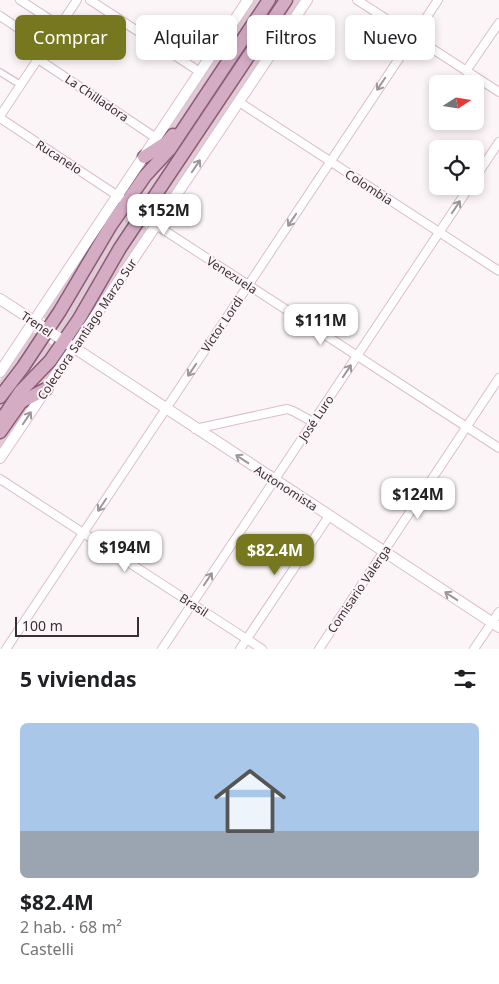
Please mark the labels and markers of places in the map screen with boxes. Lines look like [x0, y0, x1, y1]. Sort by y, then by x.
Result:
pin: $152M [129, 194, 199, 236]
pin: $111M [286, 304, 356, 346]
pin: $124M [383, 478, 453, 520]
pin: $194M [90, 530, 160, 573]
pin: $82.4M [234, 534, 316, 576]

